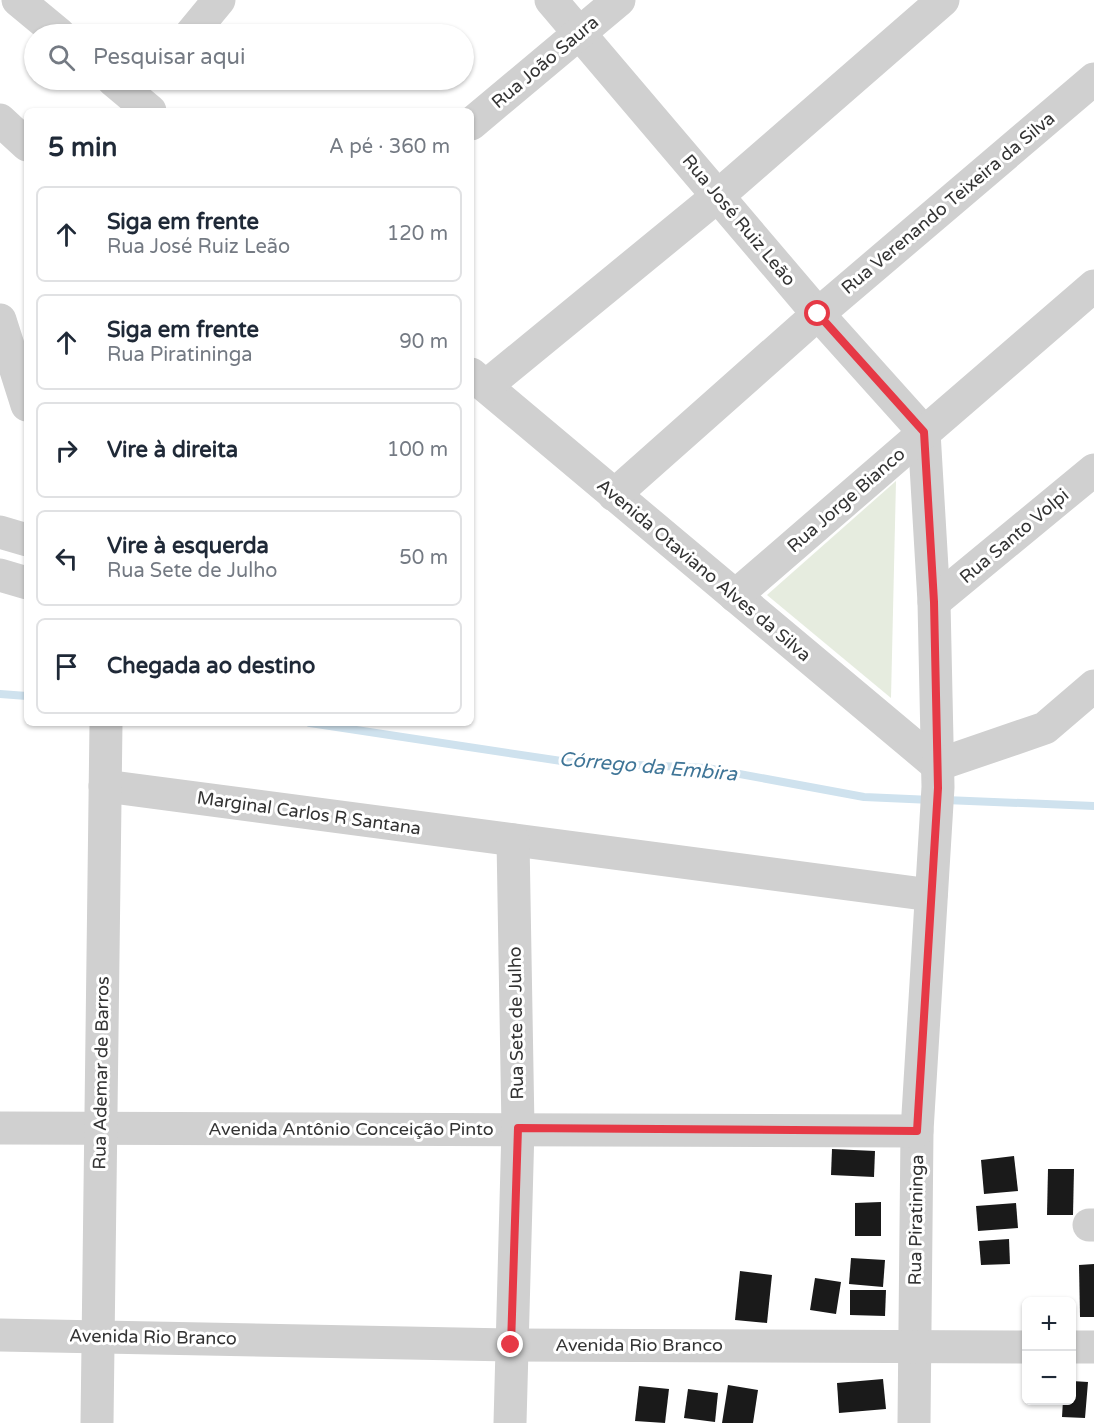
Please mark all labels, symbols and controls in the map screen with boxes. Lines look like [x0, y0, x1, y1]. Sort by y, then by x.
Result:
street label: Rua João Saura [487, 11, 603, 113]
search box [24, 24, 474, 90]
icon: search [45, 41, 78, 74]
text: Pesquisar aqui [93, 44, 245, 70]
street label: Rua Verenando Teixeira da Silva [837, 107, 1059, 299]
text: 5 min [48, 132, 117, 163]
text: A pé · 360 m [329, 135, 450, 159]
street label: Rua José Ruiz Leão [678, 150, 800, 290]
text: Siga em frente [107, 209, 259, 235]
icon: ahead [50, 218, 83, 251]
text: 120 m [387, 222, 448, 246]
text: Rua José Ruiz Leão [107, 235, 290, 259]
route start [804, 300, 830, 326]
text: Siga em frente [107, 317, 259, 343]
icon: ahead [50, 326, 83, 359]
text: 90 m [399, 330, 448, 354]
text: Rua Piratininga [107, 343, 253, 367]
icon: right [50, 434, 83, 467]
text: Vire à direita [107, 437, 238, 463]
text: 100 m [387, 438, 448, 462]
street label: Rua Jorge Bianco [783, 443, 910, 557]
street label: Avenida Otaviano Alves da Silva [593, 474, 815, 666]
street label: Rua Santo Volpi [955, 484, 1073, 588]
text: Vire à esquerda [107, 533, 269, 559]
icon: left [50, 542, 83, 575]
text: 50 m [399, 546, 448, 570]
text: Rua Sete de Julho [107, 559, 277, 583]
icon: arrive [50, 650, 83, 683]
text: Chegada ao destino [107, 653, 315, 679]
water label: Córrego da Embira [558, 747, 739, 787]
street label: Marginal Carlos R Santana [196, 786, 422, 840]
street label: Rua Sete de Julho [504, 946, 528, 1100]
street label: Rua Ademar de Barros [88, 976, 114, 1170]
street label: Avenida Antônio Conceição Pinto [208, 1118, 494, 1140]
street label: Rua Piratininga [904, 1154, 928, 1286]
map controls [1022, 1297, 1076, 1405]
button: + [1022, 1297, 1076, 1351]
street label: Avenida Rio Branco [69, 1325, 237, 1349]
route end [497, 1331, 523, 1357]
street label: Avenida Rio Branco [555, 1334, 723, 1356]
button: − [1022, 1351, 1076, 1405]

